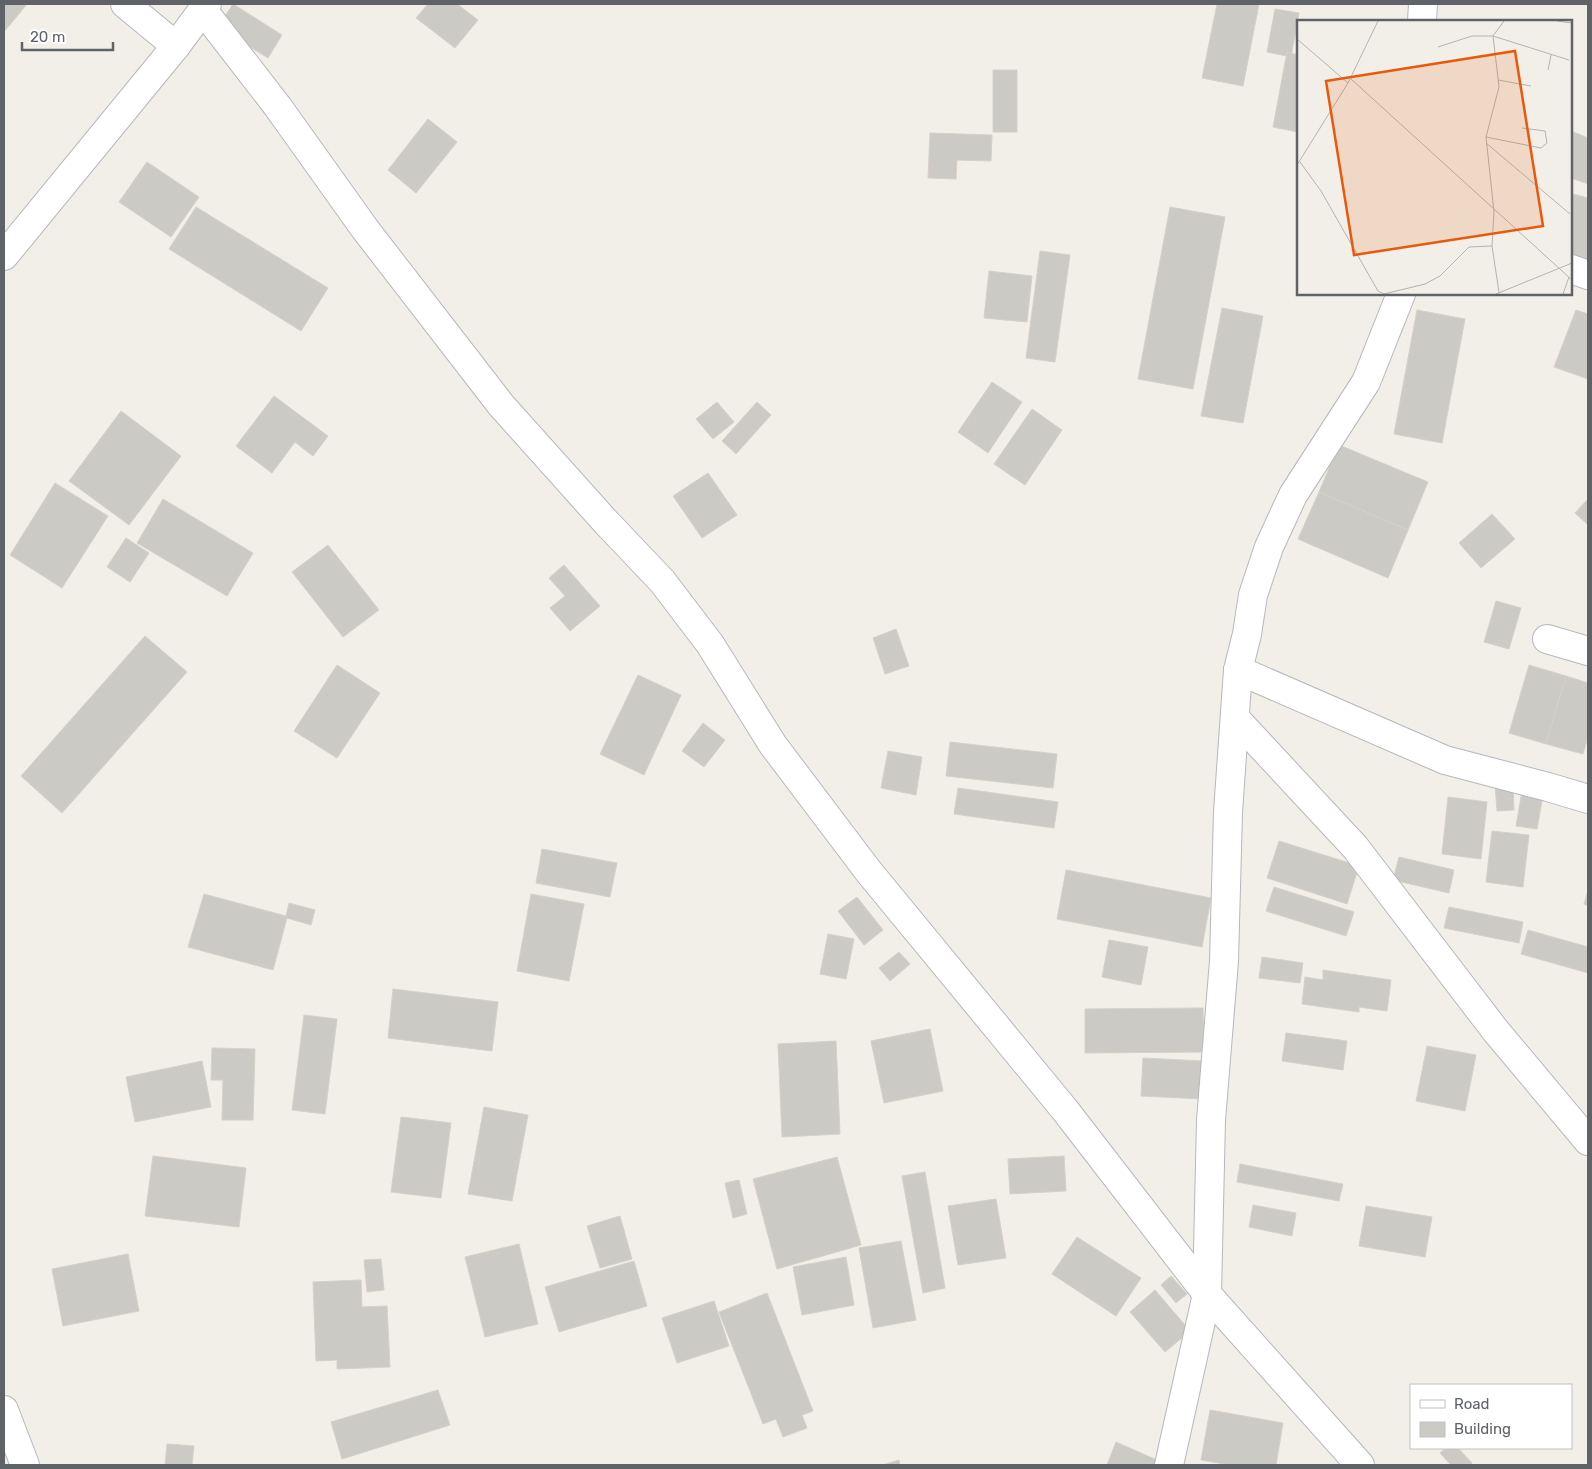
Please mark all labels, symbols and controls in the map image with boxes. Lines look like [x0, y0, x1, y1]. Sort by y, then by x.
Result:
scale bar [22, 20, 114, 52]
inset map [1297, 20, 1572, 295]
text: 20 m [30, 28, 65, 46]
legend [1410, 1384, 1572, 1449]
text: Road [1454, 1395, 1490, 1413]
text: Building [1454, 1420, 1511, 1438]

